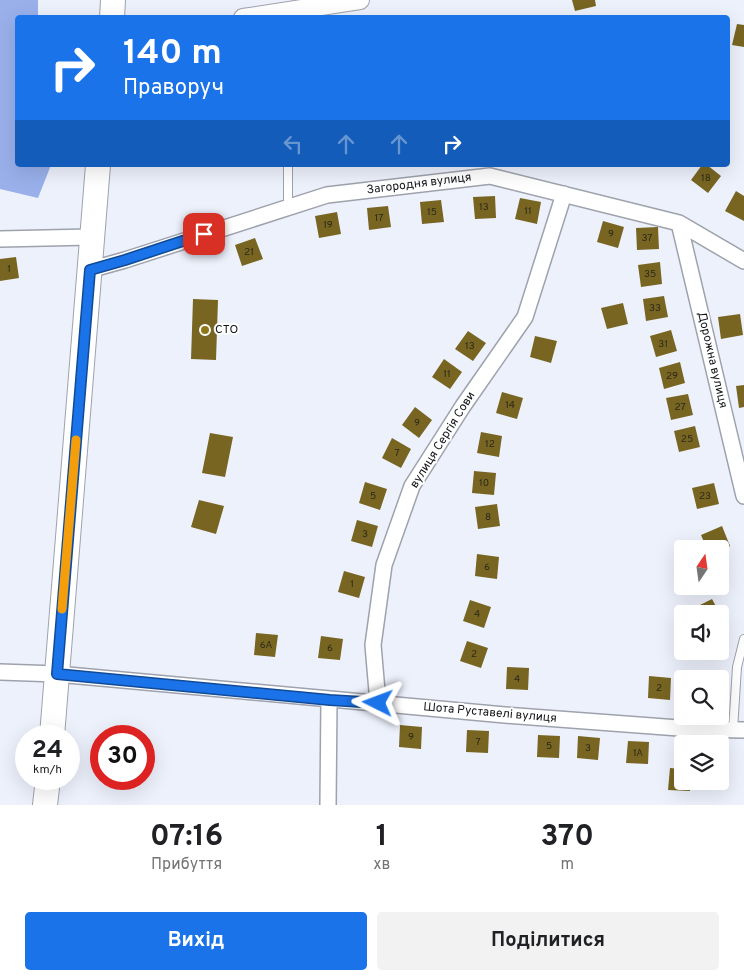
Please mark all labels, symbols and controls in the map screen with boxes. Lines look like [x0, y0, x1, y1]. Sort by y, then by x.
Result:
text: 140 m [123, 32, 222, 76]
icon: right [40, 35, 105, 100]
text: Праворуч [123, 75, 224, 102]
icon: left [279, 130, 307, 158]
icon: ahead [332, 130, 360, 158]
icon: ahead [385, 130, 413, 158]
icon: right [438, 130, 466, 158]
street label: Загородня вулиця [366, 170, 472, 198]
house number: 18 [701, 172, 711, 185]
house number: 13 [479, 201, 489, 214]
house number: 11 [524, 205, 532, 218]
house number: 15 [427, 206, 437, 219]
house number: 17 [375, 212, 383, 225]
pin [183, 213, 225, 255]
house number: 19 [323, 219, 333, 232]
icon: arrive [190, 220, 218, 248]
house number: 9 [608, 228, 614, 241]
house number: 37 [641, 232, 653, 245]
house number: 21 [244, 246, 254, 259]
house number: 1 [7, 263, 11, 276]
house number: 35 [644, 268, 656, 281]
house number: 33 [649, 302, 661, 315]
street label: Дорожна вулиця [693, 310, 731, 410]
place label: СТО [215, 322, 238, 338]
marker: СТО [199, 324, 211, 336]
house number: 31 [658, 338, 668, 351]
house number: 13 [465, 340, 475, 353]
house number: 11 [443, 368, 451, 381]
house number: 29 [666, 370, 678, 383]
street label: вулиця Сергія Сови [407, 389, 479, 491]
house number: 14 [505, 399, 515, 412]
house number: 27 [674, 401, 686, 414]
house number: 9 [414, 417, 420, 430]
house number: 25 [681, 433, 693, 446]
house number: 12 [485, 438, 495, 451]
house number: 7 [394, 447, 400, 460]
house number: 10 [479, 477, 489, 490]
house number: 5 [370, 490, 376, 503]
house number: 23 [699, 490, 711, 503]
house number: 8 [485, 511, 491, 524]
house number: 3 [362, 528, 368, 541]
north arrow [674, 540, 729, 595]
map controls [674, 540, 729, 790]
house number: 6 [484, 561, 490, 574]
house number: 1 [350, 578, 354, 591]
button: sound [674, 605, 729, 660]
house number: 4 [474, 608, 480, 621]
house number: 6А [260, 639, 272, 652]
house number: 6 [327, 642, 333, 655]
house number: 2 [471, 648, 477, 661]
button: search [674, 670, 729, 725]
house number: 4 [514, 673, 520, 686]
position arrow [351, 676, 403, 728]
house number: 2 [656, 682, 662, 695]
street label: Шота Руставелі вулиця [422, 699, 558, 727]
speed limit sign: 30 [90, 725, 155, 790]
house number: 9 [408, 731, 414, 744]
text: 24 [32, 735, 63, 767]
button: layers [674, 735, 729, 790]
house number: 7 [475, 736, 481, 749]
house number: 5 [546, 740, 552, 753]
house number: 3 [585, 742, 591, 755]
house number: 1А [633, 747, 643, 760]
text: km/h [33, 762, 62, 778]
text: 07:16 [150, 819, 223, 856]
text: 1 [376, 819, 388, 856]
text: 370 [541, 819, 594, 856]
text: Прибуття [151, 855, 222, 875]
text: хв [373, 855, 390, 875]
text: m [560, 855, 574, 875]
button: Вихід [25, 912, 367, 970]
button: Поділитися [377, 912, 719, 970]

